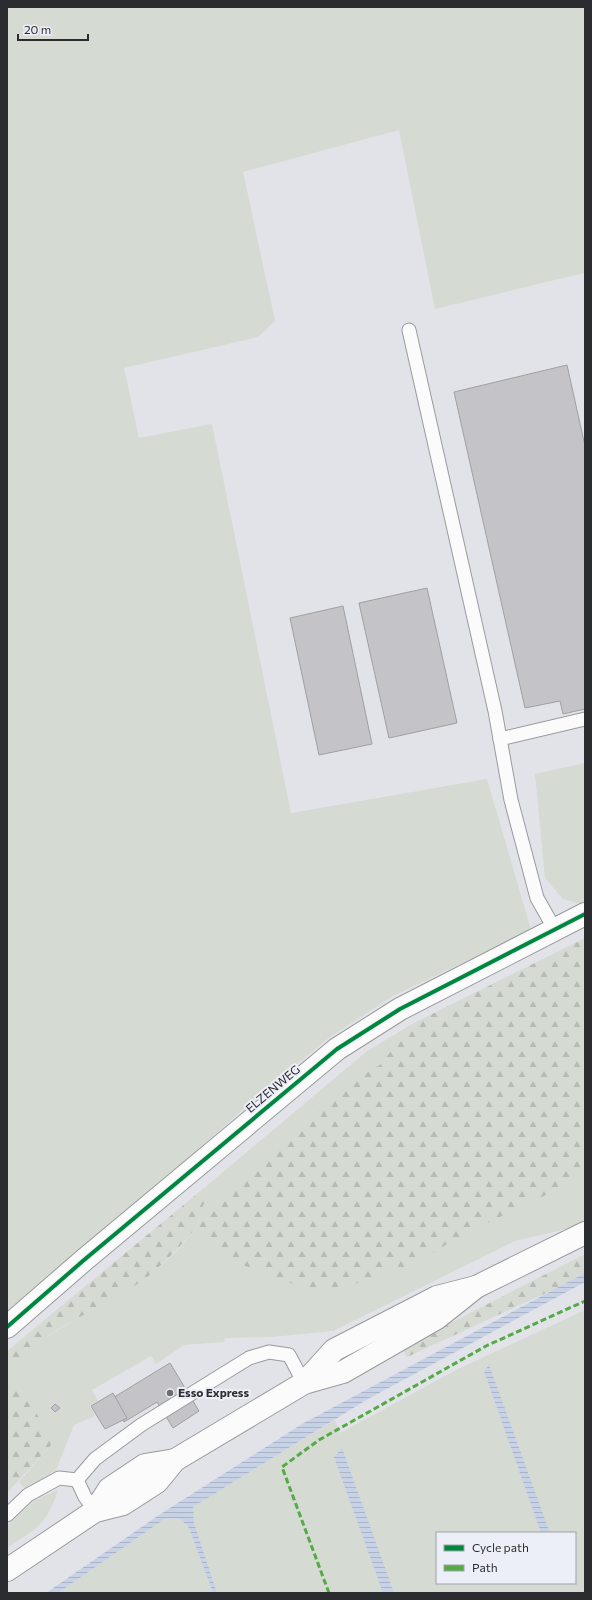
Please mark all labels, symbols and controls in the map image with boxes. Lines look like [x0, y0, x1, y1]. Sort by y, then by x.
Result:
scale bar [18, 16, 88, 42]
text: 20 m [24, 22, 51, 36]
street label: ELZENWEG [242, 1062, 302, 1115]
place label: Esso Express [178, 1385, 249, 1399]
marker: Esso Express [165, 1388, 175, 1398]
legend [436, 1532, 576, 1584]
text: Cycle path [472, 1540, 529, 1554]
text: Path [472, 1560, 498, 1574]

